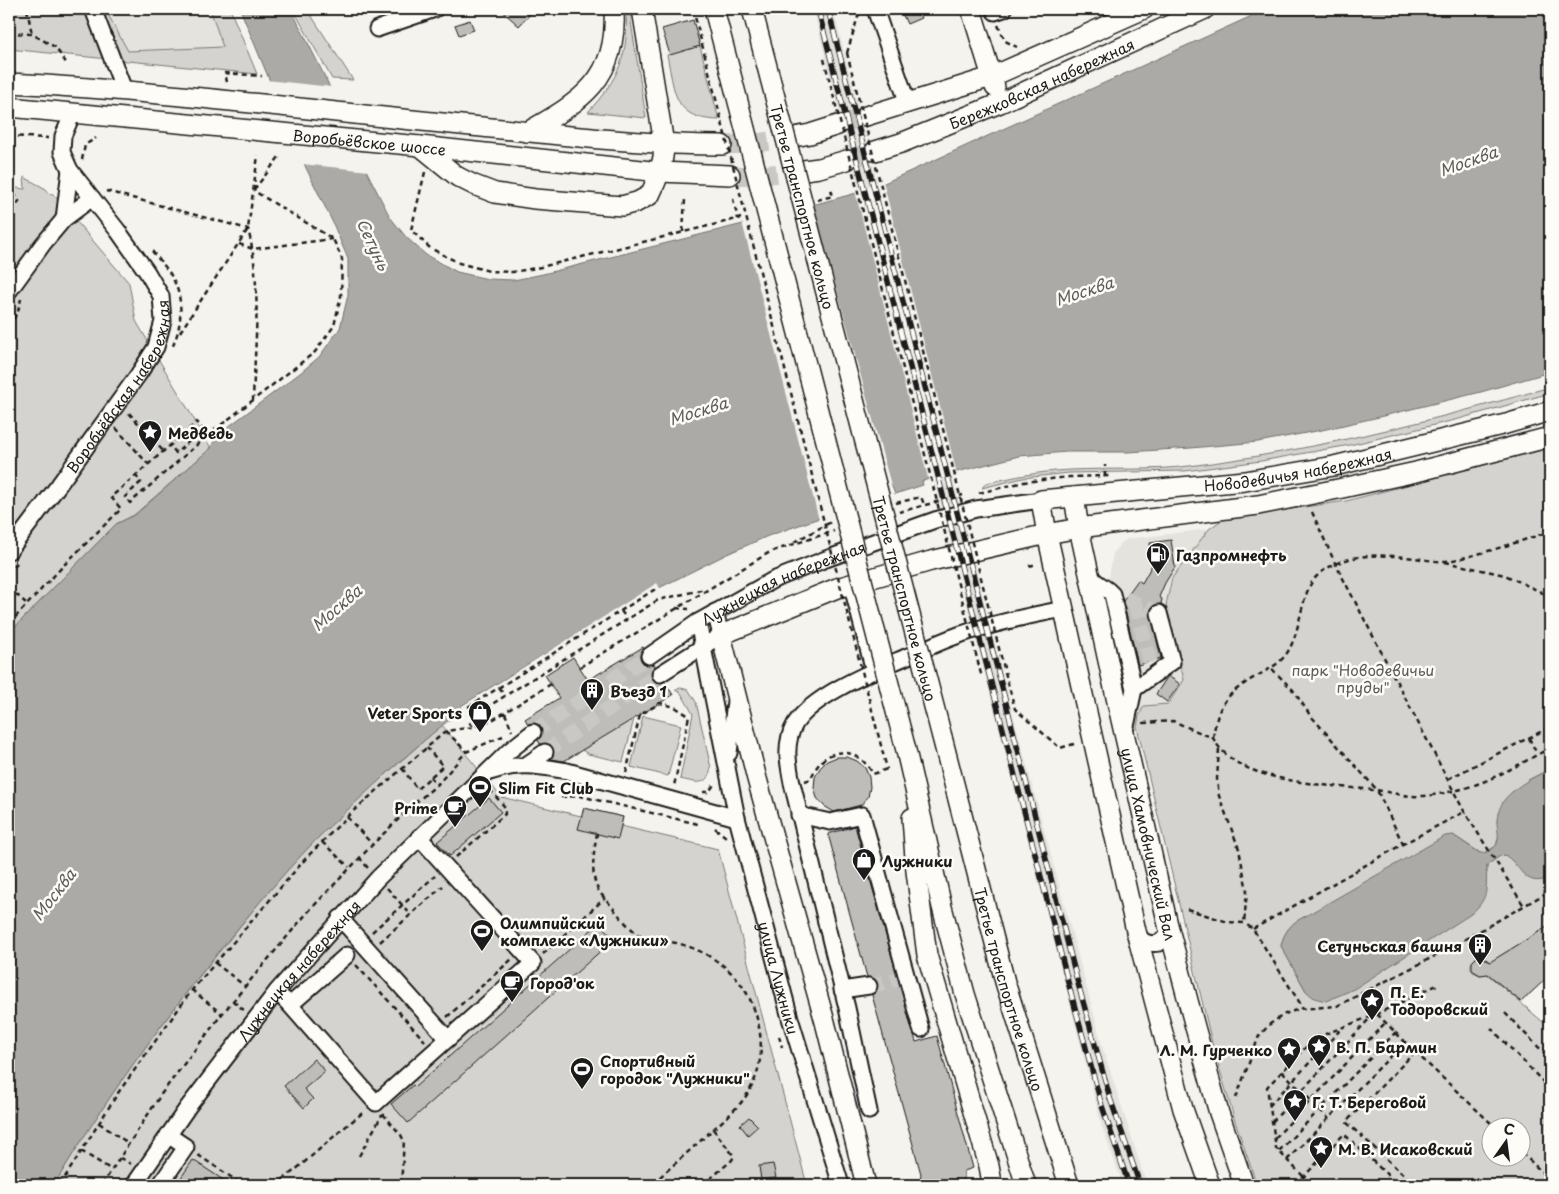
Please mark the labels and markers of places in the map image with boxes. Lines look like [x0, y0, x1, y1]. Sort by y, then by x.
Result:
place icon: Медведь [137, 419, 163, 453]
place label: Медведь [168, 421, 233, 444]
fuel station icon: Газпромнефть [1145, 541, 1171, 575]
place label: Газпромнефть [1176, 543, 1287, 566]
building icon: Въезд 1 [579, 677, 605, 711]
place label: Въезд 1 [610, 679, 667, 702]
shop icon: Veter Sports [467, 699, 493, 733]
place label: Veter Sports [367, 701, 462, 724]
sports icon: Slim Fit Club [467, 774, 493, 808]
place label: Slim Fit Club [498, 776, 594, 799]
cafe icon: Prime [442, 794, 468, 828]
place label: Prime [394, 796, 438, 819]
shop icon: Лужники [851, 847, 877, 881]
place label: Лужники [882, 849, 953, 872]
place label: Олимпийский комплекс «Лужники» [500, 911, 669, 951]
sports icon: Олимпийский комплекс «Лужники» [469, 918, 495, 952]
building icon: Сетуньская башня [1467, 932, 1493, 966]
place label: Сетуньская башня [1317, 934, 1462, 957]
cafe icon: Город'ок [499, 969, 525, 1003]
place label: Город'ок [530, 971, 595, 994]
place label: П. Е. Тодоровский [1390, 980, 1488, 1020]
place icon: П. Е. Тодоровский [1359, 987, 1385, 1021]
place icon: В. П. Бармин [1306, 1033, 1332, 1067]
place label: В. П. Бармин [1336, 1035, 1437, 1058]
place icon: Л. М. Гурченко [1276, 1036, 1302, 1070]
place label: Л. М. Гурченко [1160, 1038, 1272, 1061]
place label: Спортивный городок "Лужники" [600, 1049, 750, 1089]
sports icon: Спортивный городок "Лужники" [569, 1056, 595, 1090]
place icon: Г. Т. Береговой [1282, 1088, 1308, 1122]
place label: Г. Т. Береговой [1312, 1090, 1426, 1113]
place icon: М. В. Исаковский [1308, 1135, 1334, 1169]
place label: М. В. Исаковский [1338, 1137, 1473, 1160]

